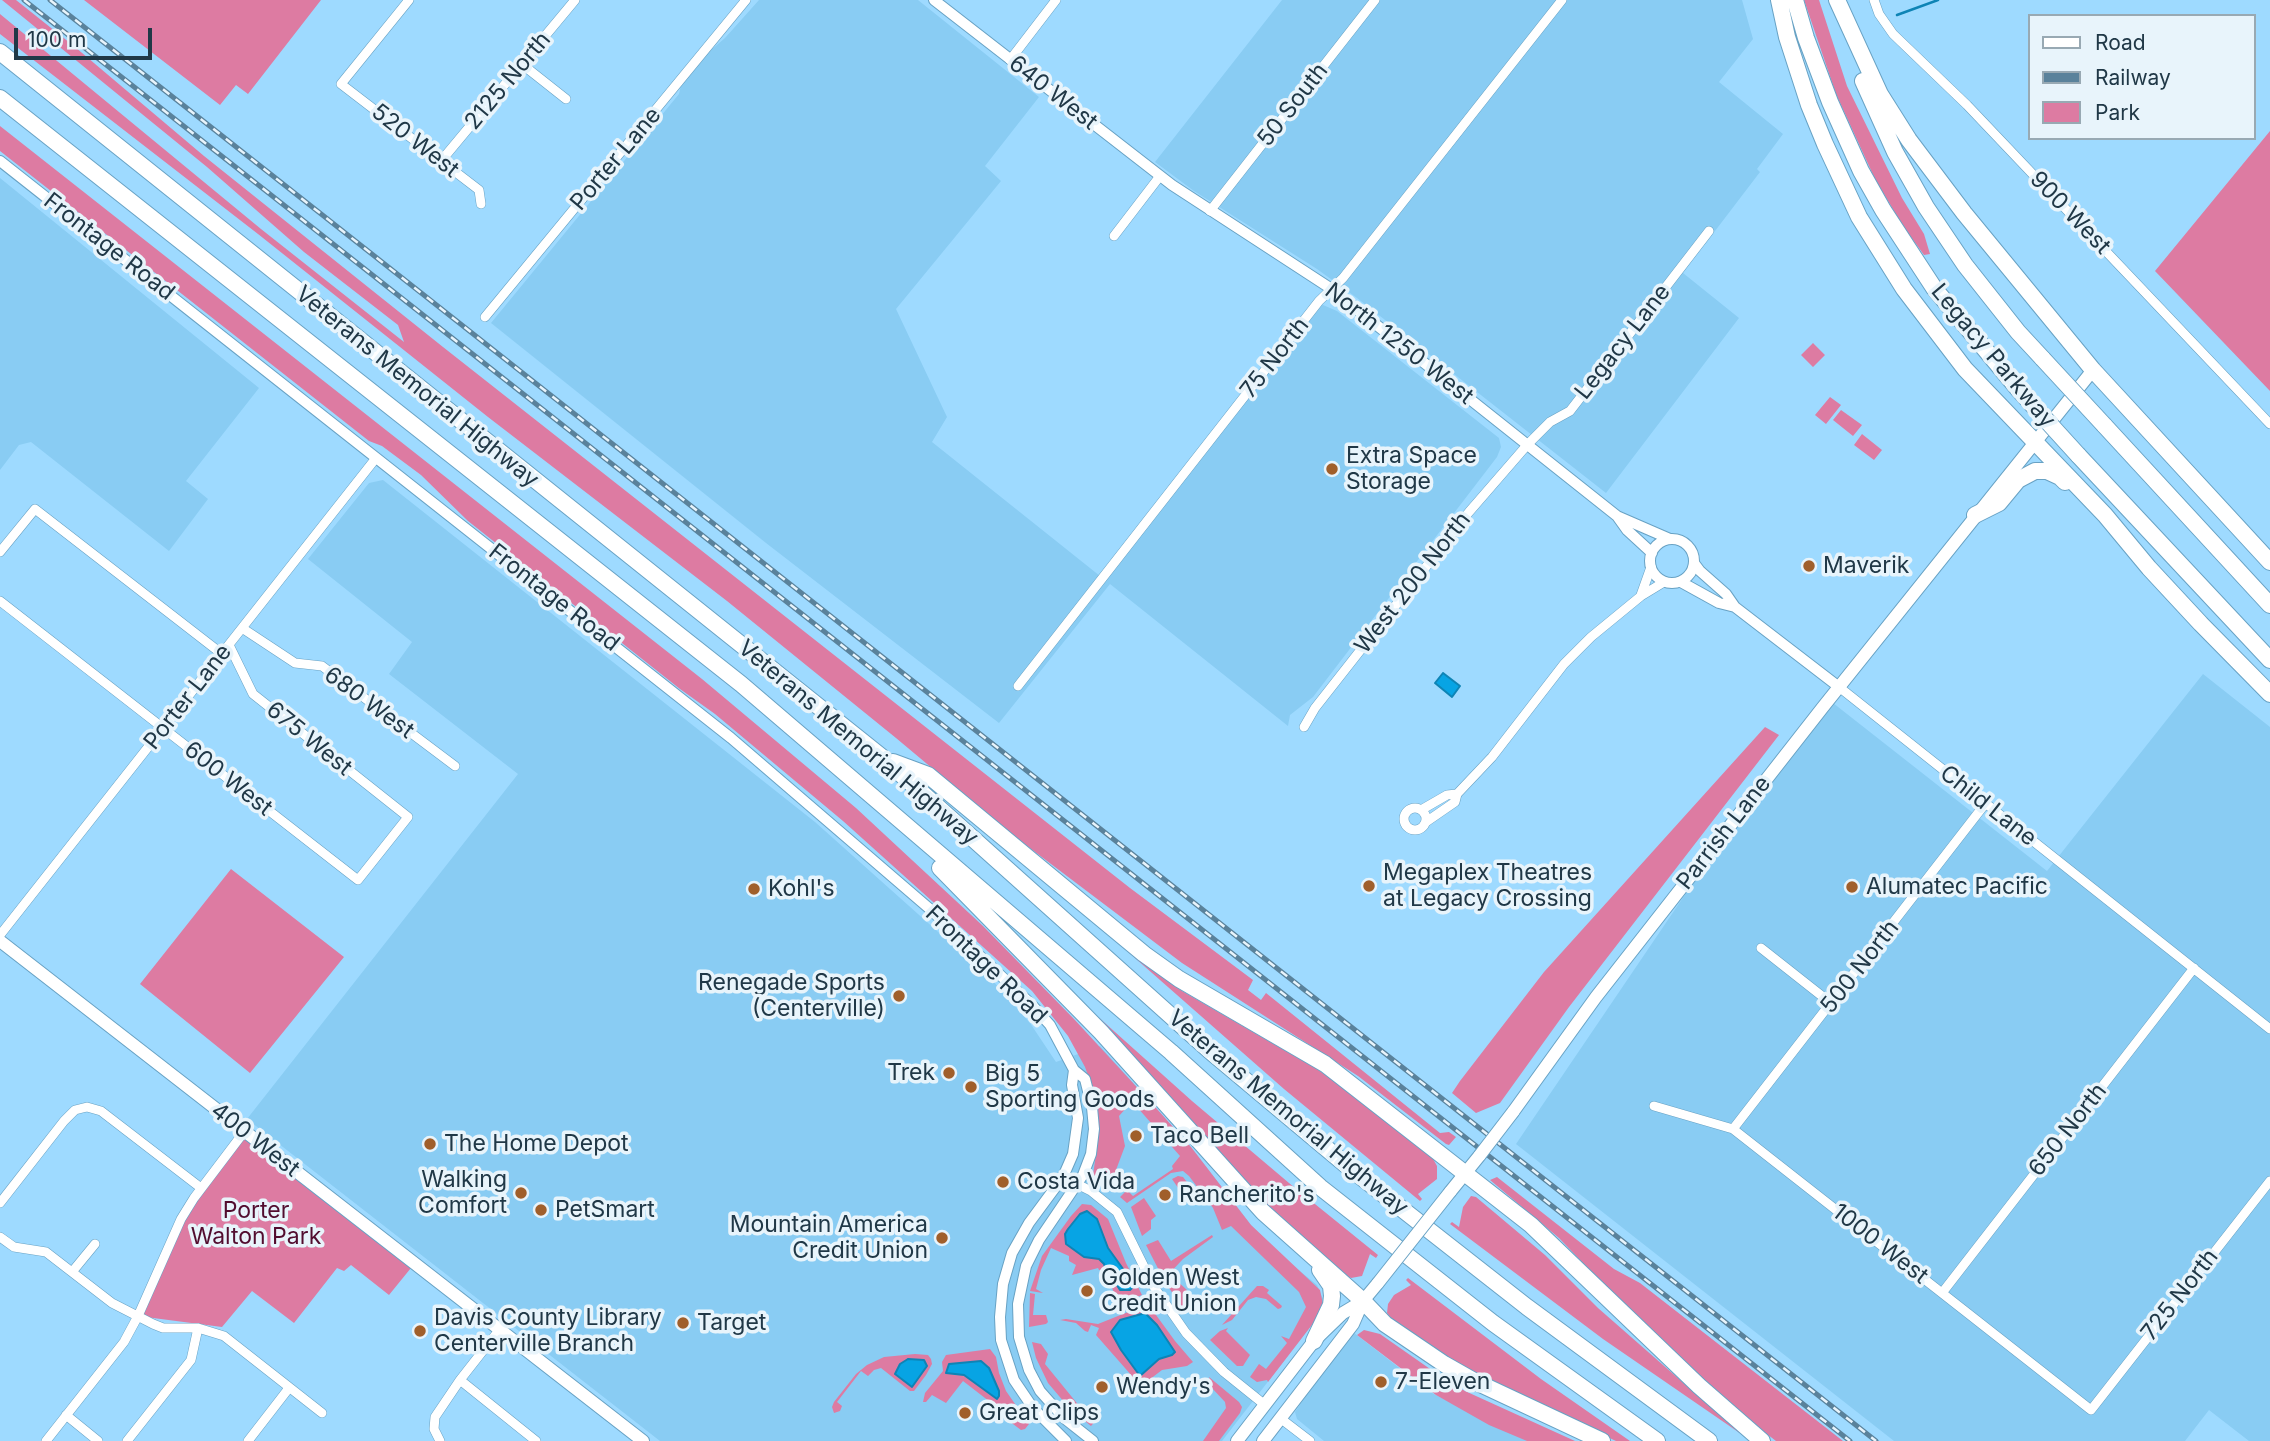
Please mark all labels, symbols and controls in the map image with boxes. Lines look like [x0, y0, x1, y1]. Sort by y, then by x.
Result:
scale bar [18, 14, 156, 58]
legend [2028, 14, 2256, 140]
text: 100 m [27, 27, 86, 52]
street label: 2125 North [459, 27, 557, 135]
text: Road [2095, 30, 2146, 55]
street label: 640 West [1003, 50, 1103, 136]
street label: 50 South [1252, 58, 1334, 152]
text: Railway [2095, 65, 2171, 90]
street label: 520 West [366, 98, 464, 184]
text: Park [2095, 100, 2140, 125]
street label: Porter Lane [565, 102, 667, 216]
street label: 900 West [2024, 166, 2116, 260]
street label: Frontage Road [38, 187, 180, 307]
street label: North 1250 West [1319, 278, 1479, 410]
street label: Legacy Lane [1570, 279, 1676, 405]
street label: Legacy Parkway [1925, 279, 2061, 433]
street label: Veterans Memorial Highway [290, 280, 544, 494]
street label: 75 North [1235, 312, 1315, 404]
place label: Extra Space Storage [1346, 442, 1477, 496]
marker: Extra Space Storage [1324, 461, 1340, 477]
street label: West 200 North [1349, 507, 1477, 659]
street label: Frontage Road [483, 538, 625, 658]
place label: Maverik [1823, 552, 1909, 580]
marker: Maverik [1801, 558, 1817, 574]
street label: Veterans Memorial Highway [732, 634, 984, 852]
street label: Porter Lane [138, 639, 238, 755]
street label: 680 West [319, 661, 419, 745]
street label: 675 West [261, 696, 357, 782]
street label: 600 West [178, 736, 278, 822]
street label: Child Lane [1934, 760, 2042, 852]
street label: Parrish Lane [1671, 771, 1777, 895]
place label: Megaplex Theatres at Legacy Crossing [1383, 859, 1592, 913]
place label: Alumatec Pacific [1866, 873, 2048, 901]
place label: Kohl's [768, 875, 835, 903]
marker: Megaplex Theatres at Legacy Crossing [1361, 878, 1377, 894]
marker: Alumatec Pacific [1844, 879, 1860, 895]
marker: Kohl's [746, 881, 762, 897]
street label: Frontage Road [919, 900, 1053, 1030]
street label: 500 North [1815, 915, 1905, 1019]
place label: Renegade Sports (Centerville) [698, 969, 885, 1023]
marker: Renegade Sports (Centerville) [891, 988, 907, 1004]
street label: Veterans Memorial Highway [1162, 1004, 1414, 1222]
place label: Trek [887, 1059, 935, 1087]
place label: Big 5 Sporting Goods [985, 1060, 1155, 1114]
marker: Trek [941, 1065, 957, 1081]
street label: 650 North [2023, 1078, 2113, 1182]
marker: Big 5 Sporting Goods [963, 1079, 979, 1095]
street label: 400 West [205, 1097, 305, 1183]
place label: Taco Bell [1150, 1122, 1249, 1150]
marker: Taco Bell [1128, 1128, 1144, 1144]
place label: The Home Depot [444, 1130, 629, 1158]
marker: The Home Depot [422, 1136, 438, 1152]
place label: Walking Comfort [418, 1166, 507, 1220]
place label: Costa Vida [1017, 1168, 1135, 1196]
marker: Costa Vida [995, 1174, 1011, 1190]
place label: Rancherito's [1179, 1181, 1315, 1209]
marker: Walking Comfort [513, 1185, 529, 1201]
marker: Rancherito's [1157, 1187, 1173, 1203]
place label: PetSmart [555, 1196, 655, 1224]
park label: Porter Walton Park [191, 1197, 321, 1251]
street label: 1000 West [1827, 1198, 1933, 1290]
marker: PetSmart [533, 1202, 549, 1218]
place label: Mountain America Credit Union [730, 1211, 928, 1265]
marker: Mountain America Credit Union [934, 1230, 950, 1246]
street label: 725 North [2136, 1244, 2224, 1346]
place label: Golden West Credit Union [1101, 1264, 1240, 1318]
marker: Golden West Credit Union [1079, 1283, 1095, 1299]
place label: Davis County Library Centerville Branch [434, 1304, 662, 1358]
place label: Target [697, 1309, 766, 1337]
marker: Target [675, 1315, 691, 1331]
marker: Davis County Library Centerville Branch [412, 1323, 428, 1339]
place label: 7-Eleven [1395, 1368, 1490, 1396]
place label: Wendy's [1116, 1373, 1211, 1401]
marker: 7-Eleven [1373, 1374, 1389, 1390]
marker: Wendy's [1094, 1379, 1110, 1395]
place label: Great Clips [979, 1399, 1099, 1427]
marker: Great Clips [957, 1405, 973, 1421]

